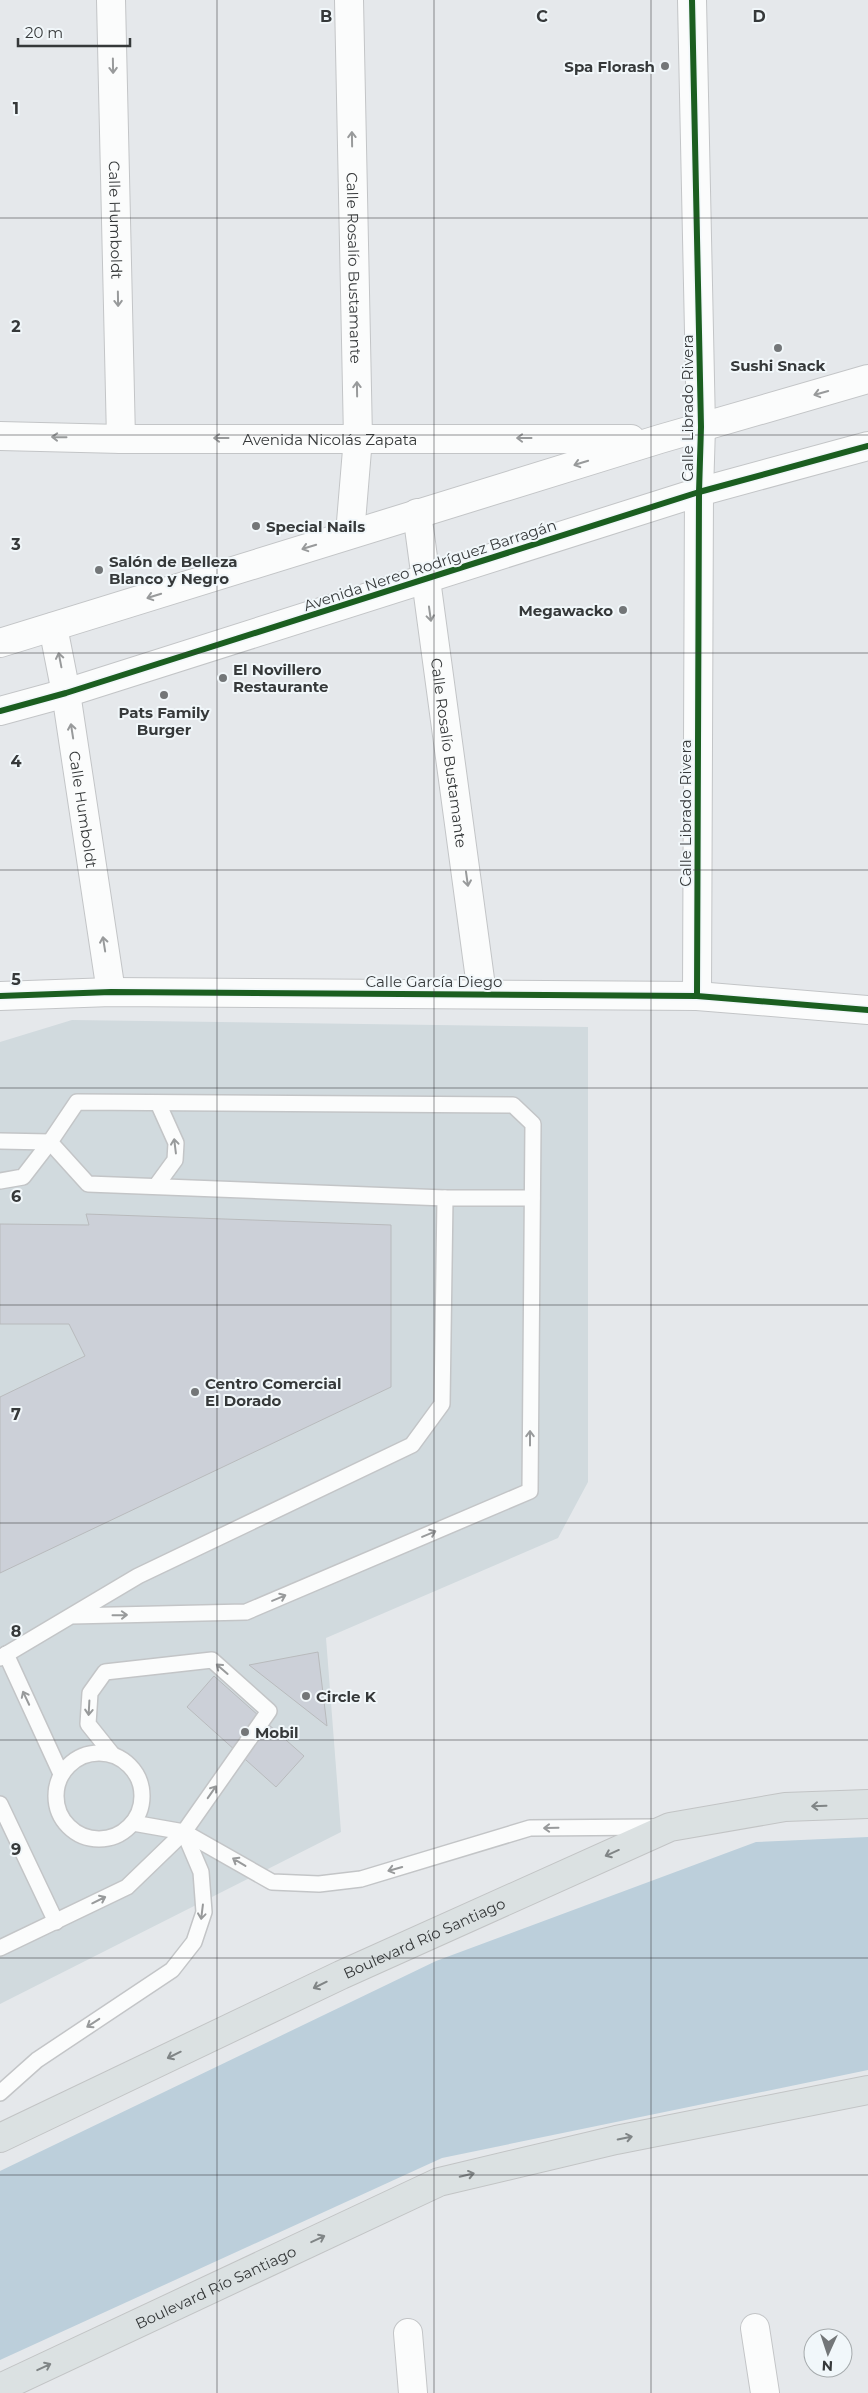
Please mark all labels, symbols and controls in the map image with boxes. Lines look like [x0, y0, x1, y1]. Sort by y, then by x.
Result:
text: B [320, 7, 332, 26]
text: C [536, 7, 548, 26]
text: D [752, 7, 766, 26]
scale bar [18, 15, 130, 47]
text: 20 m [25, 23, 63, 42]
place label: Spa Florash [564, 57, 655, 76]
one-way arrow [108, 58, 118, 74]
marker: Spa Florash [659, 60, 671, 72]
text: 1 [13, 99, 19, 118]
one-way arrow [347, 132, 357, 148]
street label: Calle Humboldt [105, 161, 127, 279]
street label: Calle Rosalío Bustamante [343, 172, 366, 364]
one-way arrow [113, 290, 123, 306]
text: 2 [11, 317, 21, 336]
street label: Calle Librado Rivera [678, 334, 697, 482]
marker: Sushi Snack [772, 342, 784, 354]
place label: Sushi Snack [731, 356, 826, 375]
one-way arrow [352, 382, 362, 398]
one-way arrow [814, 388, 830, 398]
street label: Avenida Nicolás Zapata [243, 430, 417, 449]
one-way arrow [51, 432, 68, 442]
one-way arrow [214, 433, 230, 443]
one-way arrow [516, 433, 532, 443]
one-way arrow [574, 459, 590, 468]
street label: Avenida Nereo Rodríguez Barragán [301, 515, 559, 615]
place label: Special Nails [266, 517, 365, 536]
marker: Special Nails [250, 520, 262, 532]
text: 3 [10, 535, 21, 554]
one-way arrow [302, 543, 317, 552]
place label: Salón de Belleza Blanco y Negro [109, 552, 238, 588]
marker: Salón de Belleza Blanco y Negro [93, 564, 105, 576]
one-way arrow [146, 591, 162, 601]
place label: Megawacko [518, 601, 613, 620]
marker: Megawacko [617, 604, 629, 616]
one-way arrow [425, 605, 435, 621]
one-way arrow [54, 653, 64, 669]
street label: Calle Rosalío Bustamante [427, 657, 472, 849]
place label: El Novillero Restaurante [233, 660, 329, 696]
marker: El Novillero Restaurante [217, 672, 229, 684]
marker: Pats Family Burger [158, 689, 170, 701]
place label: Pats Family Burger [118, 703, 211, 739]
one-way arrow [66, 723, 76, 739]
street label: Calle Librado Rivera [676, 739, 695, 887]
street label: Calle Humboldt [65, 749, 102, 869]
text: 4 [10, 752, 22, 771]
one-way arrow [462, 870, 472, 886]
one-way arrow [98, 936, 108, 952]
text: 5 [11, 970, 21, 989]
street label: Calle García Diego [365, 972, 503, 991]
one-way arrow [170, 1138, 179, 1154]
text: 6 [11, 1187, 21, 1206]
place label: Centro Comercial El Dorado [205, 1374, 341, 1410]
marker: Centro Comercial El Dorado [189, 1386, 201, 1398]
text: 7 [11, 1405, 21, 1424]
one-way arrow [526, 1431, 535, 1447]
one-way arrow [421, 1529, 436, 1538]
one-way arrow [271, 1593, 286, 1602]
one-way arrow [112, 1610, 128, 1620]
text: 8 [11, 1622, 21, 1641]
one-way arrow [216, 1664, 229, 1675]
place label: Circle K [316, 1687, 377, 1706]
marker: Circle K [300, 1690, 312, 1702]
one-way arrow [21, 1691, 31, 1706]
one-way arrow [84, 1700, 94, 1716]
place label: Mobil [255, 1723, 299, 1742]
marker: Mobil [239, 1726, 251, 1738]
one-way arrow [207, 1785, 217, 1799]
one-way arrow [812, 1801, 828, 1811]
one-way arrow [543, 1823, 560, 1833]
text: 9 [11, 1840, 21, 1859]
one-way arrow [605, 1848, 620, 1858]
one-way arrow [233, 1857, 247, 1867]
one-way arrow [387, 1864, 403, 1874]
street label: Boulevard Río Santiago [340, 1893, 508, 1982]
one-way arrow [92, 1895, 107, 1905]
one-way arrow [197, 1903, 207, 1919]
one-way arrow [313, 1981, 328, 1990]
one-way arrow [86, 2018, 100, 2028]
one-way arrow [166, 2050, 181, 2060]
one-way arrow [617, 2133, 633, 2143]
one-way arrow [459, 2170, 475, 2180]
one-way arrow [310, 2233, 325, 2243]
street label: Boulevard Río Santiago [132, 2241, 299, 2333]
north arrow [803, 2328, 853, 2378]
text: N [821, 2357, 833, 2375]
one-way arrow [36, 2362, 51, 2371]

